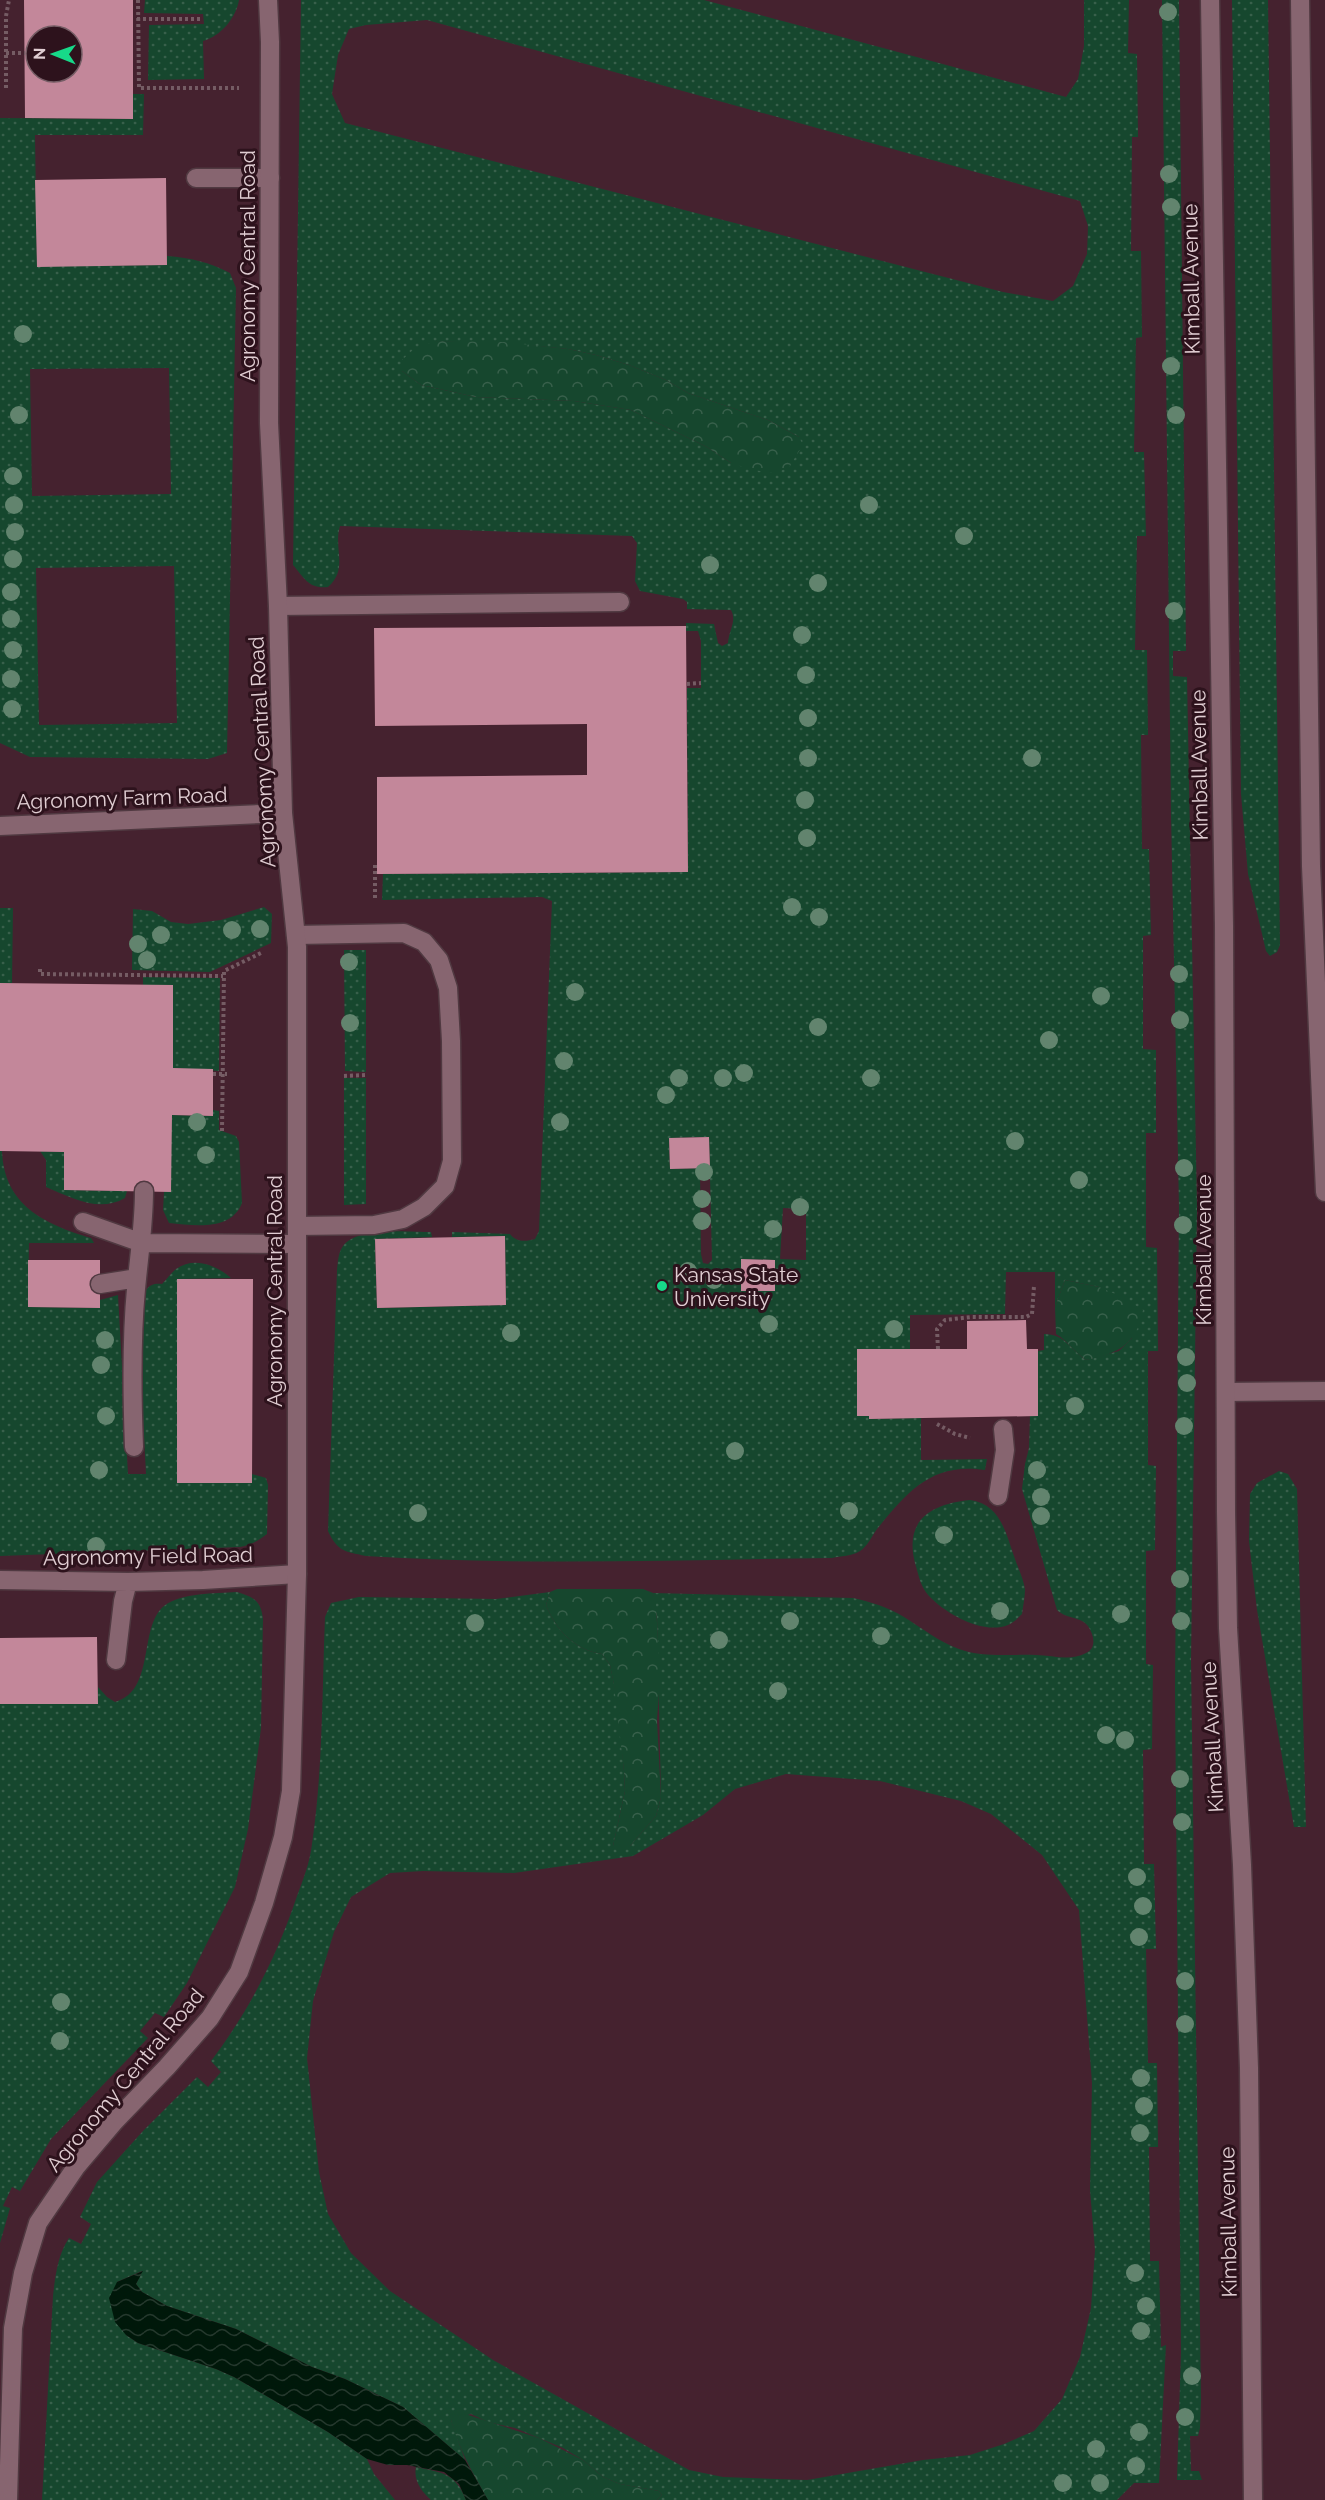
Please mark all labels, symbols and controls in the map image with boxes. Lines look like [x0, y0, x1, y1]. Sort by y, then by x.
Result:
north arrow [24, 24, 84, 84]
text: N [30, 47, 49, 60]
street label: Agronomy Central Road [235, 150, 260, 382]
street label: Kimball Avenue [1177, 203, 1205, 355]
street label: Agronomy Central Road [243, 636, 281, 868]
street label: Kimball Avenue [1185, 689, 1213, 841]
street label: Agronomy Farm Road [16, 782, 228, 814]
street label: Agronomy Central Road [262, 1175, 287, 1407]
street label: Kimball Avenue [1191, 1175, 1216, 1325]
place label: Kansas State University [674, 1262, 798, 1311]
marker: Kansas State University [655, 1279, 669, 1293]
street label: Agronomy Field Road [43, 1542, 253, 1570]
street label: Kimball Avenue [1196, 1661, 1228, 1813]
street label: Agronomy Central Road [41, 1983, 209, 2177]
street label: Kimball Avenue [1214, 2146, 1242, 2298]

